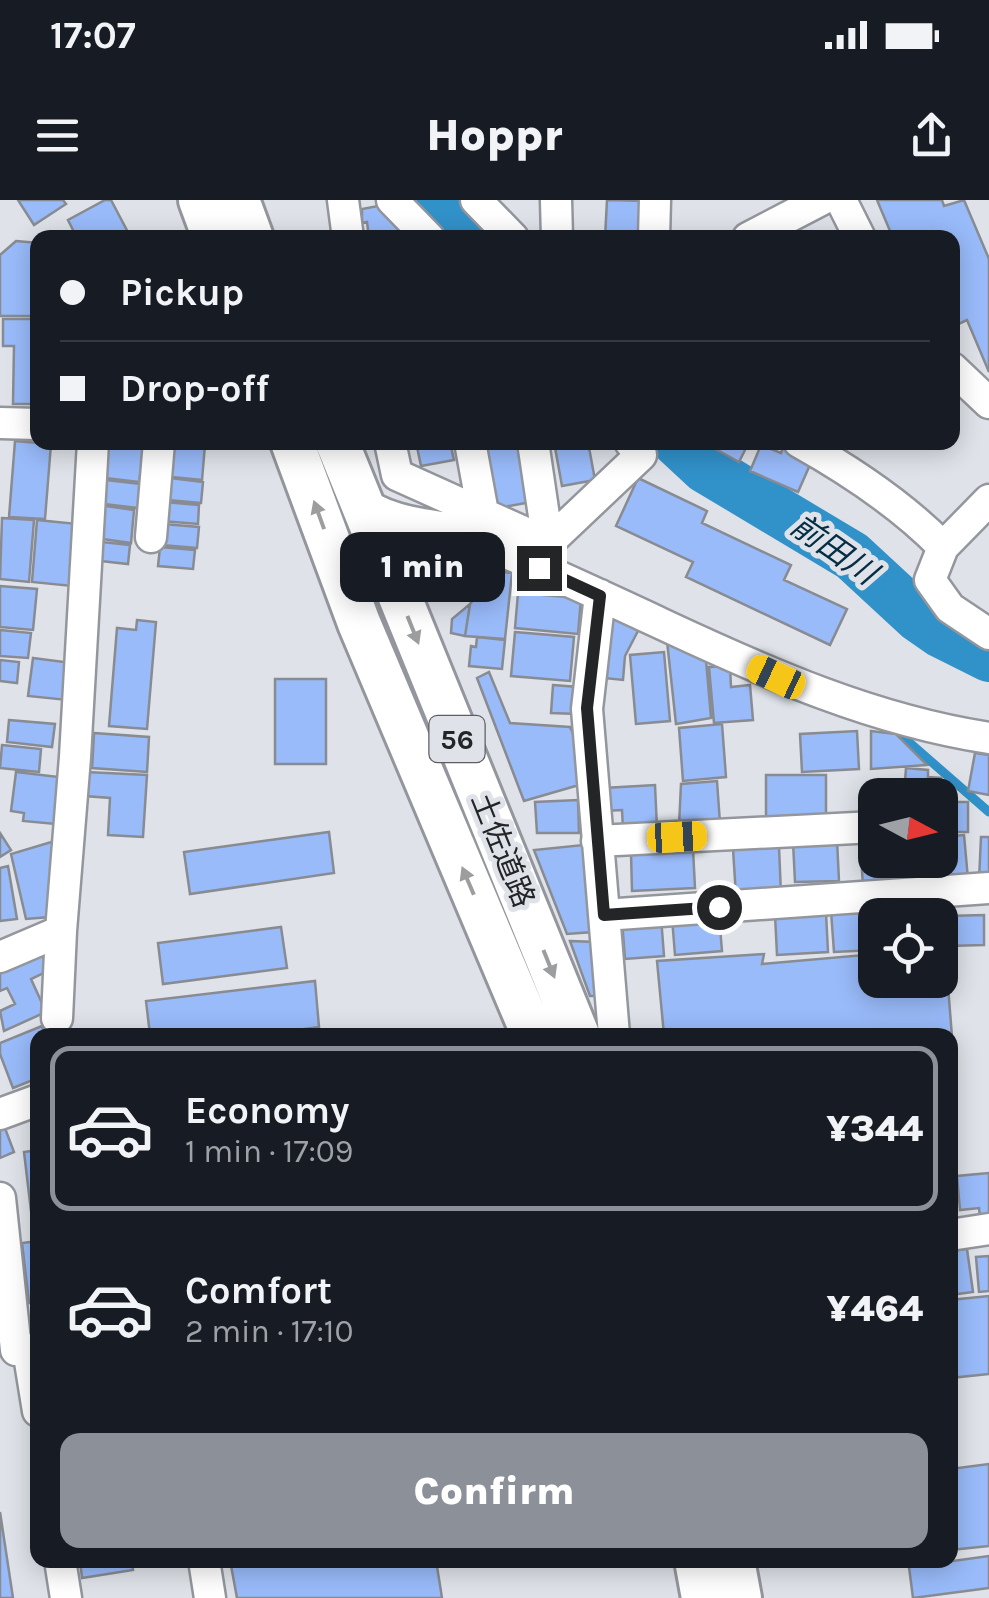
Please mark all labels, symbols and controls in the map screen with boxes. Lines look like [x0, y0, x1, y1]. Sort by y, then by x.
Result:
text: 17:07 [50, 13, 136, 58]
icon: menu [30, 108, 85, 163]
icon: share [904, 108, 959, 163]
text: Hoppr [426, 109, 563, 161]
text: Pickup [120, 270, 244, 315]
text: Drop-off [120, 366, 269, 411]
one-way arrow [311, 499, 326, 529]
water label: 前田川 [784, 507, 886, 594]
callout: 1 min [339, 533, 504, 603]
route end [517, 546, 562, 591]
text: 1 min [381, 548, 464, 585]
one-way arrow [406, 615, 422, 645]
car [742, 651, 810, 703]
road number: 56 [430, 716, 484, 762]
north arrow [858, 778, 958, 878]
map controls [858, 778, 958, 998]
street label: 土佐道路 [464, 788, 542, 912]
car [646, 820, 708, 854]
one-way arrow [459, 866, 475, 896]
route start [697, 885, 742, 930]
button: locate [858, 898, 958, 998]
one-way arrow [541, 949, 557, 979]
icon: car [65, 1084, 155, 1174]
text: Economy [185, 1088, 349, 1133]
text: ¥344 [826, 1106, 923, 1151]
text: 1 min · 17:09 [185, 1133, 353, 1170]
icon: car [65, 1264, 155, 1354]
text: Comfort [185, 1268, 332, 1313]
text: ¥464 [827, 1286, 923, 1331]
text: 2 min · 17:10 [185, 1313, 353, 1350]
button: Confirm [60, 1433, 928, 1548]

